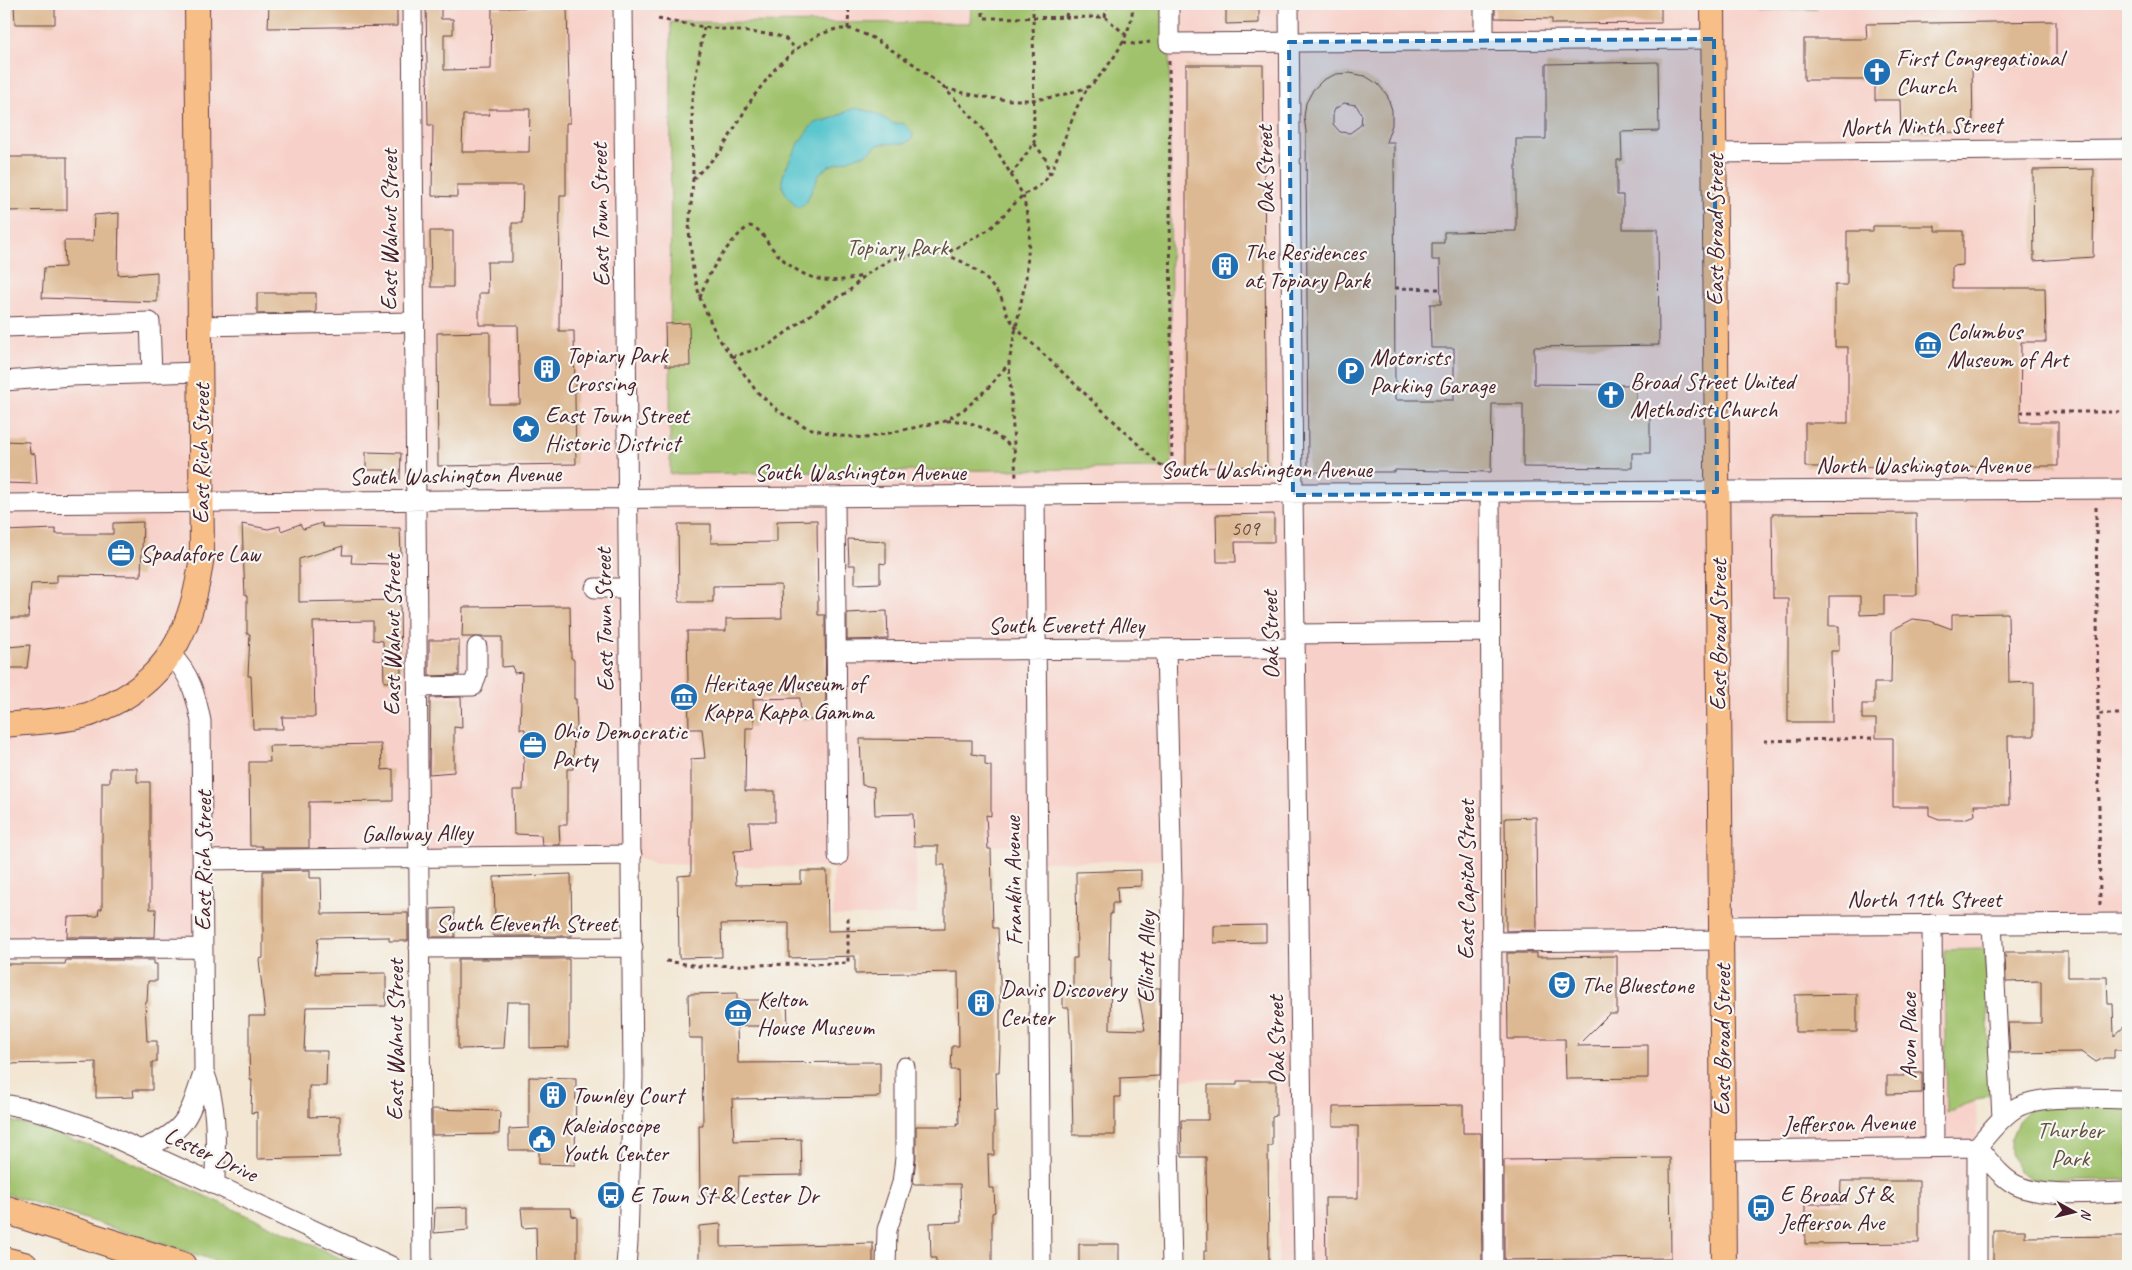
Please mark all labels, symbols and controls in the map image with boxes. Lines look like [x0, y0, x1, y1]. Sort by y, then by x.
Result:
place label: First Congregational Church [1896, 43, 2067, 101]
church icon: First Congregational Church [1862, 57, 1892, 87]
street label: North Ninth Street [1840, 110, 2005, 142]
street label: Oak Street [1249, 123, 1281, 215]
street label: East Town Street [584, 141, 616, 287]
street label: East Walnut Street [374, 147, 404, 311]
street label: East Broad Street [1700, 152, 1730, 306]
park label: Topiary Park [846, 232, 950, 262]
place label: The Residences at Topiary Park [1244, 237, 1372, 295]
building icon: The Residences at Topiary Park [1210, 251, 1240, 281]
place label: Columbus Museum of Art [1947, 316, 2070, 374]
museum icon: Columbus Museum of Art [1913, 330, 1943, 360]
place label: Topiary Park Crossing [566, 340, 670, 398]
place label: Motorists Parking Garage [1370, 342, 1497, 400]
building icon: Topiary Park Crossing [532, 354, 562, 384]
parking icon: Motorists Parking Garage [1336, 356, 1366, 386]
place label: Broad Street United Methodist Church [1630, 366, 1798, 424]
church icon: Broad Street United Methodist Church [1596, 380, 1626, 410]
street label: East Rich Street [186, 382, 216, 524]
place label: East Town Street Historic District [545, 400, 691, 458]
place icon: East Town Street Historic District [511, 414, 541, 444]
street label: North Washington Avenue [1816, 450, 2032, 480]
street label: South Washington Avenue [1160, 454, 1374, 484]
street label: South Washington Avenue [754, 457, 968, 487]
street label: South Washington Avenue [349, 458, 563, 492]
house number: 509 [1231, 515, 1261, 541]
office icon: Spadafore Law [106, 538, 136, 568]
place label: Spadafore Law [140, 538, 262, 568]
street label: East Town Street [588, 546, 620, 692]
street label: East Walnut Street [377, 552, 407, 716]
street label: East Broad Street [1703, 557, 1733, 711]
street label: Oak Street [1254, 588, 1286, 680]
street label: South Everett Alley [988, 610, 1146, 640]
place label: Heritage Museum of Kappa Kappa Gamma [703, 668, 875, 726]
museum icon: Heritage Museum of Kappa Kappa Gamma [669, 682, 699, 712]
place label: Ohio Democratic Party [552, 716, 689, 774]
office icon: Ohio Democratic Party [518, 730, 548, 760]
street label: East Rich Street [188, 789, 218, 931]
street label: East Capital Street [1451, 798, 1481, 960]
street label: Franklin Avenue [997, 814, 1029, 946]
street label: Galloway Alley [361, 817, 475, 849]
street label: North 11th Street [1847, 884, 2003, 914]
street label: South Eleventh Street [435, 908, 619, 938]
street label: Elliott Alley [1130, 909, 1162, 1003]
street label: East Walnut Street [380, 957, 410, 1121]
street label: East Broad Street [1707, 962, 1737, 1116]
theatre icon: The Bluestone [1547, 970, 1577, 1000]
place label: The Bluestone [1581, 970, 1696, 1000]
place label: Davis Discovery Center [1000, 974, 1128, 1032]
place label: Kelton House Museum [757, 984, 875, 1042]
building icon: Davis Discovery Center [966, 988, 996, 1018]
street label: Avon Place [1893, 991, 1923, 1079]
street label: Oak Street [1260, 993, 1292, 1085]
museum icon: Kelton House Museum [723, 998, 753, 1028]
building icon: Townley Court [538, 1080, 568, 1110]
place label: Townley Court [572, 1080, 686, 1110]
street label: Jefferson Avenue [1782, 1107, 1917, 1139]
place label: Kaleidoscope Youth Center [561, 1110, 671, 1168]
park label: Thurber Park [2036, 1115, 2106, 1173]
street label: Lester Drive [160, 1119, 264, 1190]
public building icon: Kaleidoscope Youth Center [527, 1124, 557, 1154]
place label: E Broad St & Jefferson Ave [1779, 1179, 1894, 1237]
bus stop icon: E Town St & Lester Dr [596, 1180, 626, 1210]
place label: E Town St & Lester Dr [630, 1180, 821, 1210]
north arrow [2050, 1188, 2100, 1238]
bus stop icon: E Broad St & Jefferson Ave [1746, 1193, 1776, 1223]
text: N [2077, 1208, 2095, 1222]

